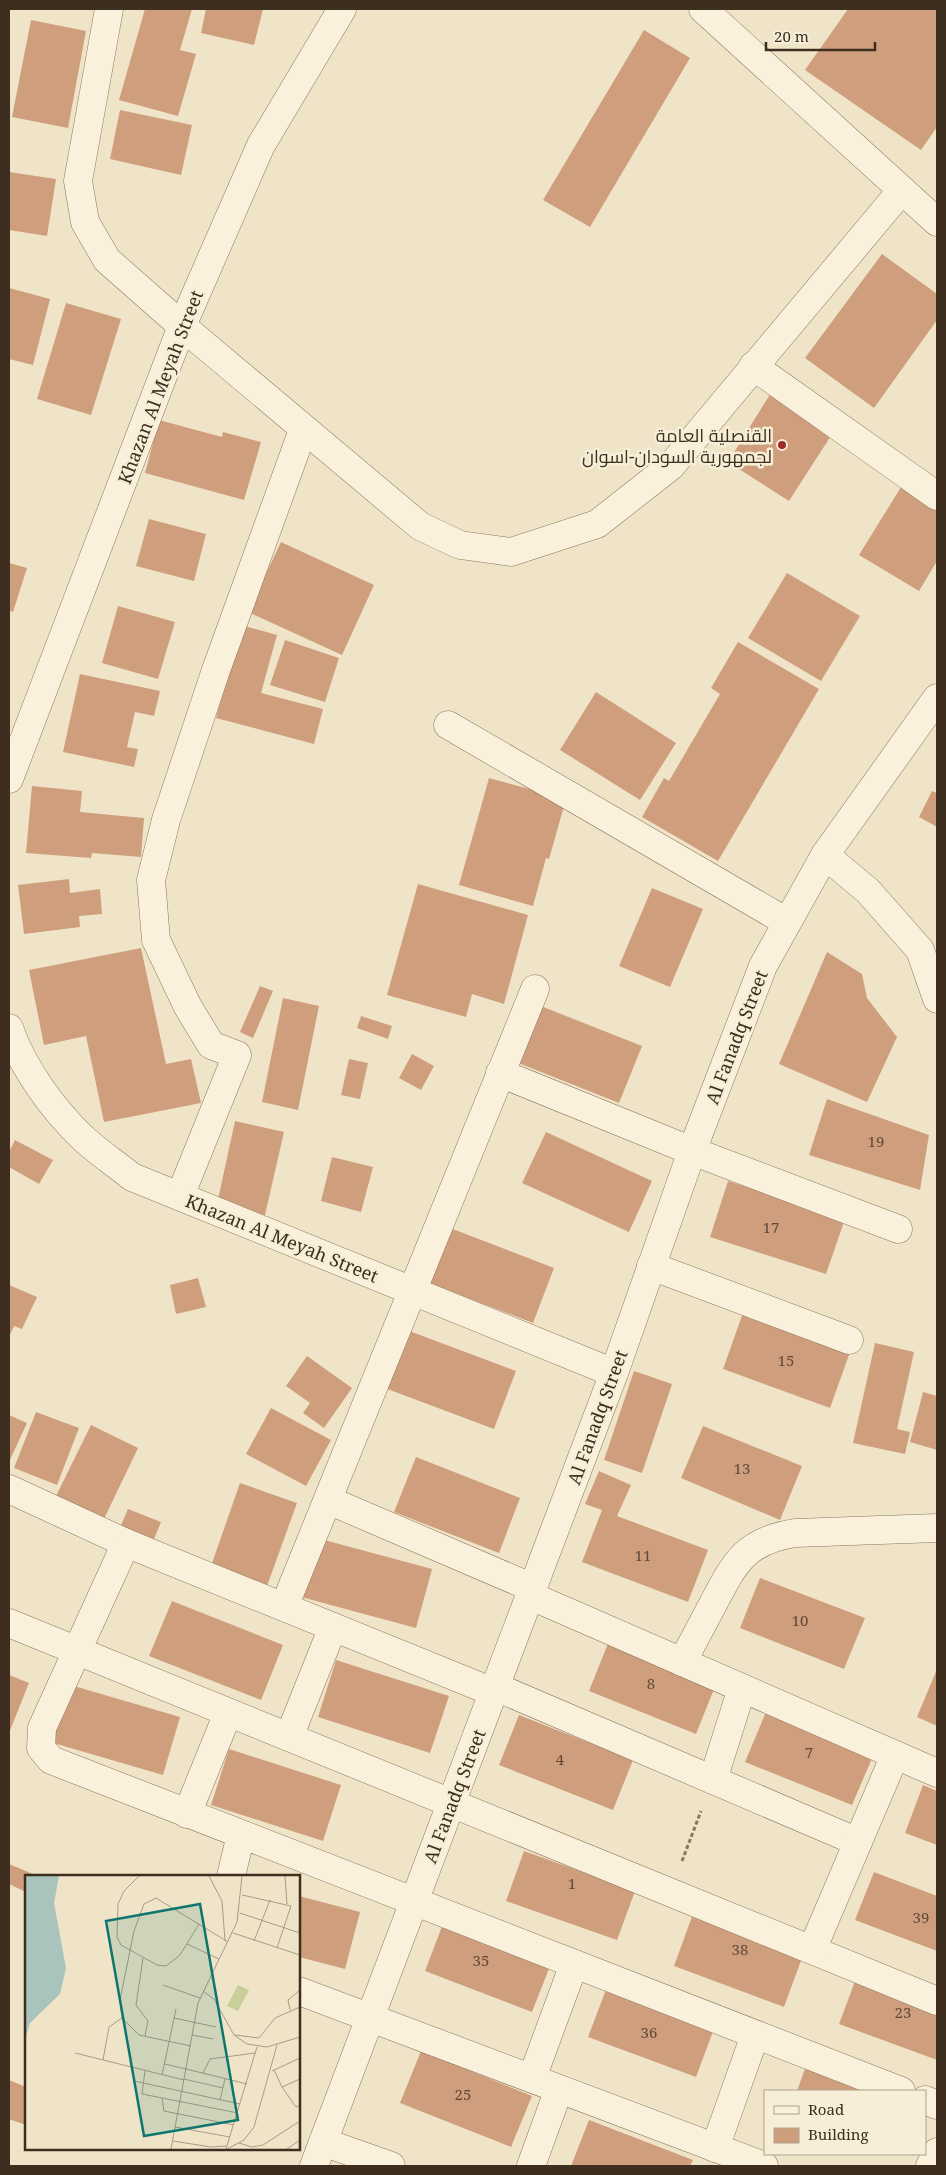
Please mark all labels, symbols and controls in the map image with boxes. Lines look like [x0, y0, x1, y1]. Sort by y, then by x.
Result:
scale bar [766, 20, 875, 52]
text: 20 m [774, 26, 809, 46]
street label: Khazan Al Meyah Street [112, 287, 208, 487]
place label: القنصلية العامة لجمهورية السودان-اسوان [582, 423, 772, 468]
marker: القنصلية العامة لجمهورية السودان-اسوان [776, 439, 788, 451]
street label: Al Fanadq Street [699, 967, 773, 1107]
house number: 19 [868, 1131, 884, 1151]
street label: Khazan Al Meyah Street [182, 1188, 382, 1288]
house number: 17 [763, 1217, 779, 1237]
street label: Al Fanadq Street [561, 1346, 633, 1488]
house number: 15 [778, 1350, 794, 1370]
house number: 13 [734, 1458, 750, 1478]
house number: 11 [635, 1545, 651, 1565]
house number: 10 [792, 1610, 808, 1630]
house number: 8 [647, 1673, 655, 1693]
street label: Al Fanadq Street [417, 1726, 491, 1866]
house number: 7 [805, 1742, 813, 1762]
house number: 4 [556, 1749, 565, 1769]
house number: 1 [568, 1873, 576, 1893]
inset map [25, 1875, 300, 2150]
house number: 39 [913, 1907, 929, 1927]
house number: 38 [732, 1939, 748, 1959]
house number: 35 [473, 1950, 489, 1970]
house number: 23 [895, 2002, 911, 2022]
house number: 36 [641, 2022, 657, 2042]
house number: 25 [455, 2084, 471, 2104]
legend [764, 2090, 926, 2155]
text: Road [808, 2099, 844, 2119]
text: Building [808, 2124, 869, 2144]

